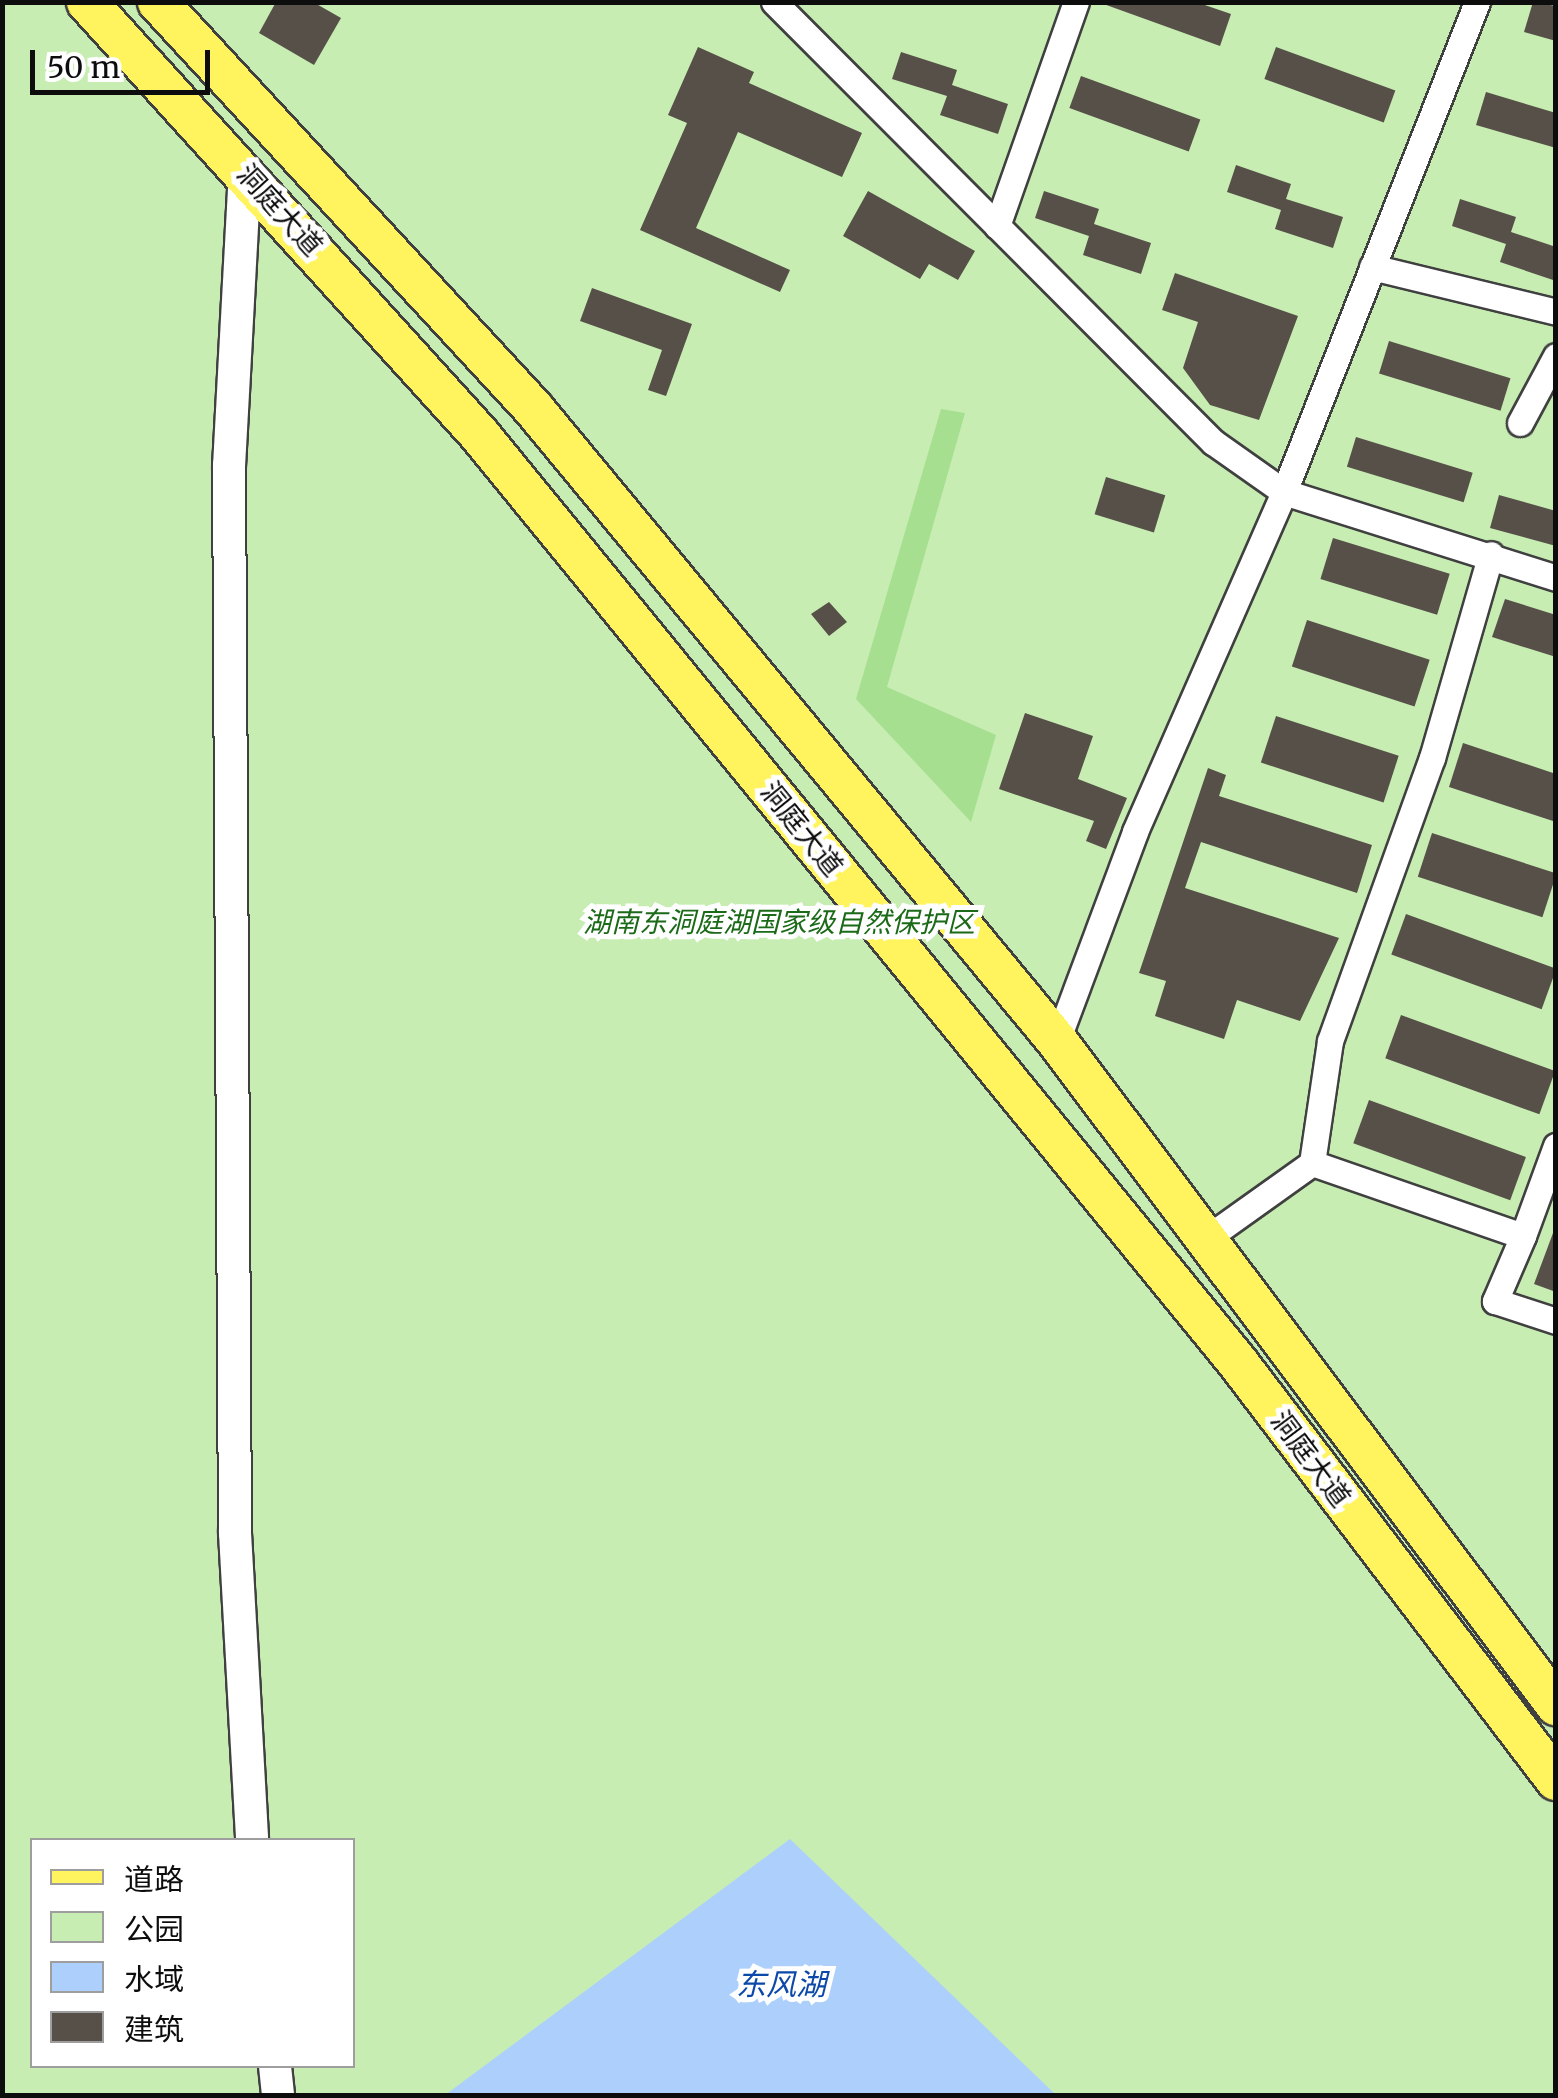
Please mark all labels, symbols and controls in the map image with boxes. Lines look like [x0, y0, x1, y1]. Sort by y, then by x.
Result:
scale bar [35, 30, 215, 92]
text: 50 m [47, 48, 120, 86]
street label: 洞庭大道 [230, 157, 330, 263]
street label: 洞庭大道 [754, 775, 850, 883]
park label: 湖南东洞庭湖国家级自然保护区 [583, 905, 975, 939]
street label: 洞庭大道 [1264, 1404, 1358, 1514]
legend [30, 1838, 355, 2068]
text: 道路 [124, 1860, 184, 1898]
text: 公园 [124, 1910, 184, 1948]
text: 水域 [124, 1960, 184, 1998]
water label: 东风湖 [736, 1966, 826, 2002]
text: 建筑 [124, 2010, 184, 2048]

